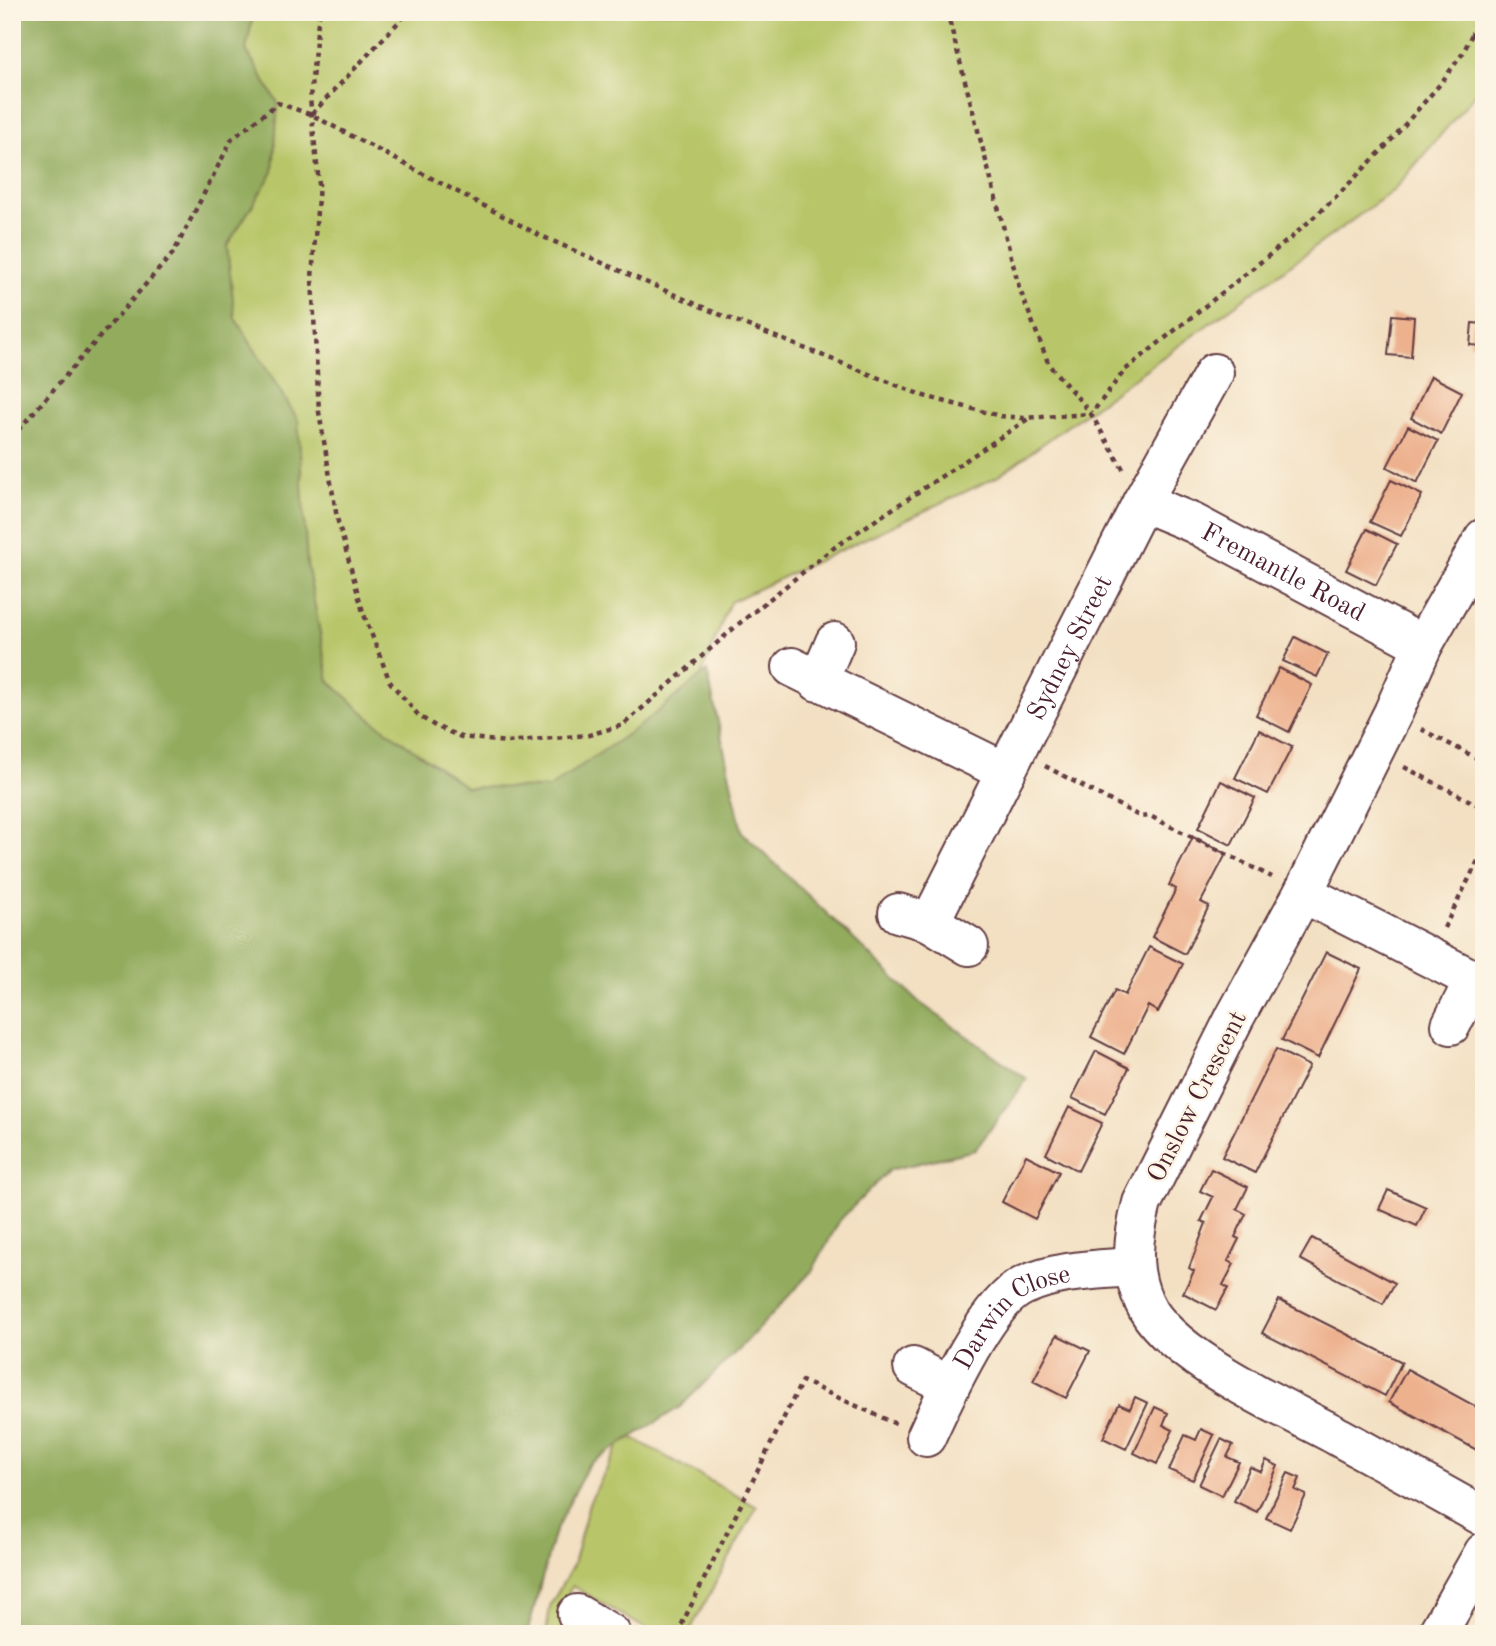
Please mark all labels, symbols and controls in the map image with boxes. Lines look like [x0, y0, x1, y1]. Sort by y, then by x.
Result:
street label: Fremantle Road [1197, 519, 1369, 627]
street label: Sydney Street [1023, 571, 1118, 724]
street label: Onslow Crescent [1143, 1007, 1252, 1187]
street label: Darwin Close [950, 1262, 1072, 1374]

